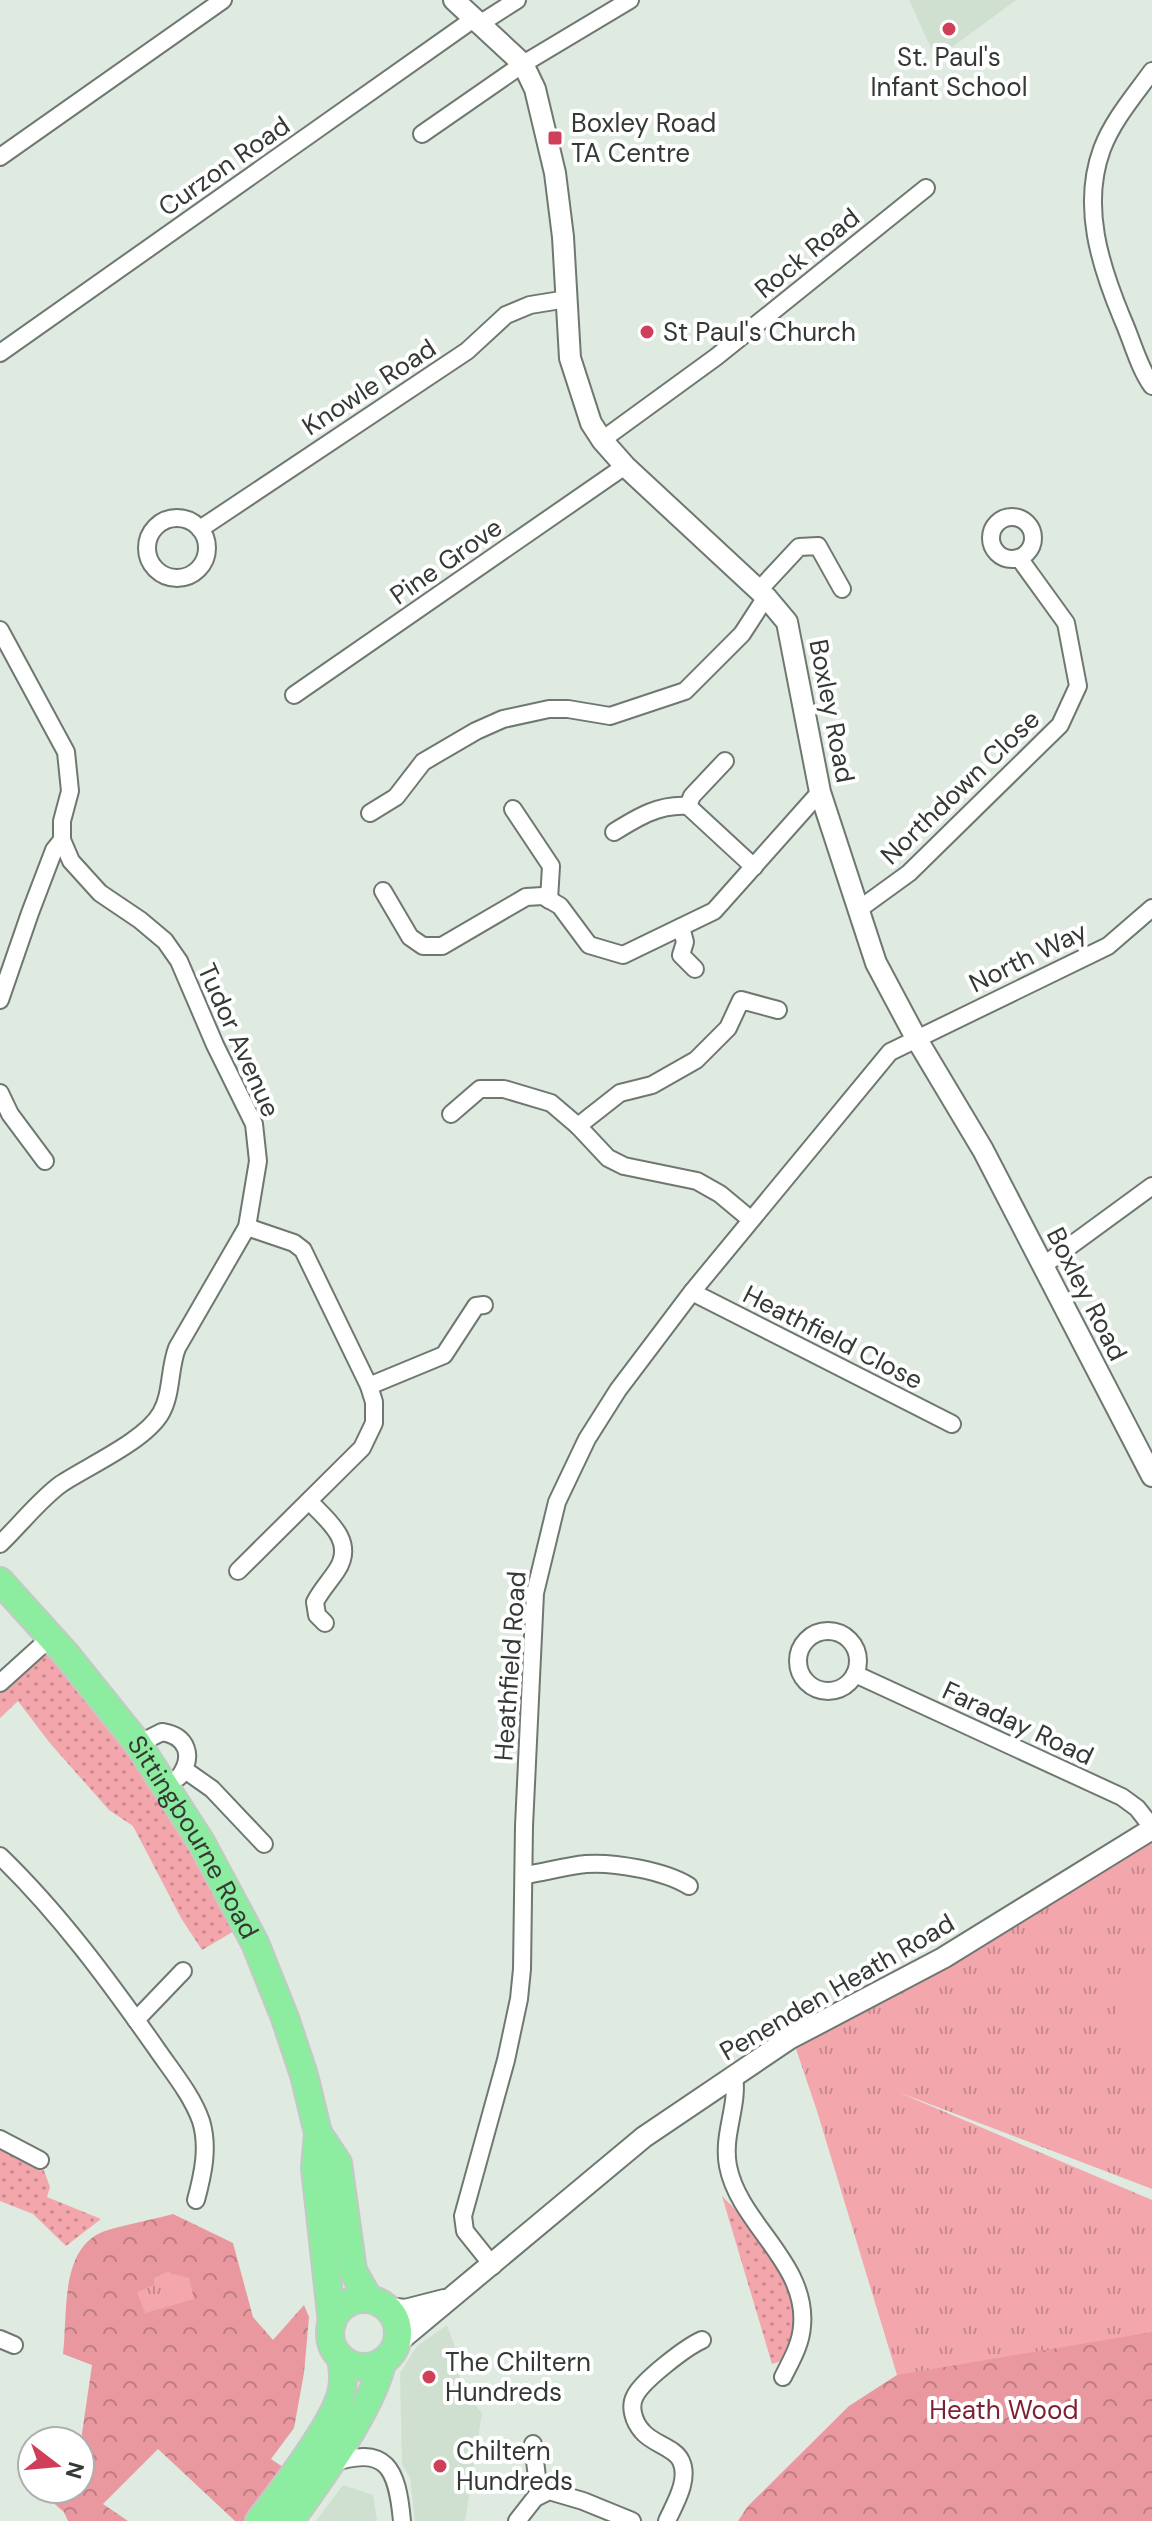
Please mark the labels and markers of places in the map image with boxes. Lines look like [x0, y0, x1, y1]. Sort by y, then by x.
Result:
marker: St. Paul's Infant School [940, 20, 958, 38]
place label: St. Paul's Infant School [870, 40, 1028, 104]
place label: Boxley Road TA Centre [571, 106, 716, 170]
marker: Boxley Road TA Centre [546, 129, 564, 147]
place label: St Paul's Church [663, 315, 856, 349]
marker: St Paul's Church [638, 323, 656, 341]
place label: The Chiltern Hundreds [445, 2345, 591, 2409]
marker: The Chiltern Hundreds [420, 2368, 438, 2386]
place label: Chiltern Hundreds [456, 2434, 573, 2498]
marker: Chiltern Hundreds [431, 2457, 449, 2475]

